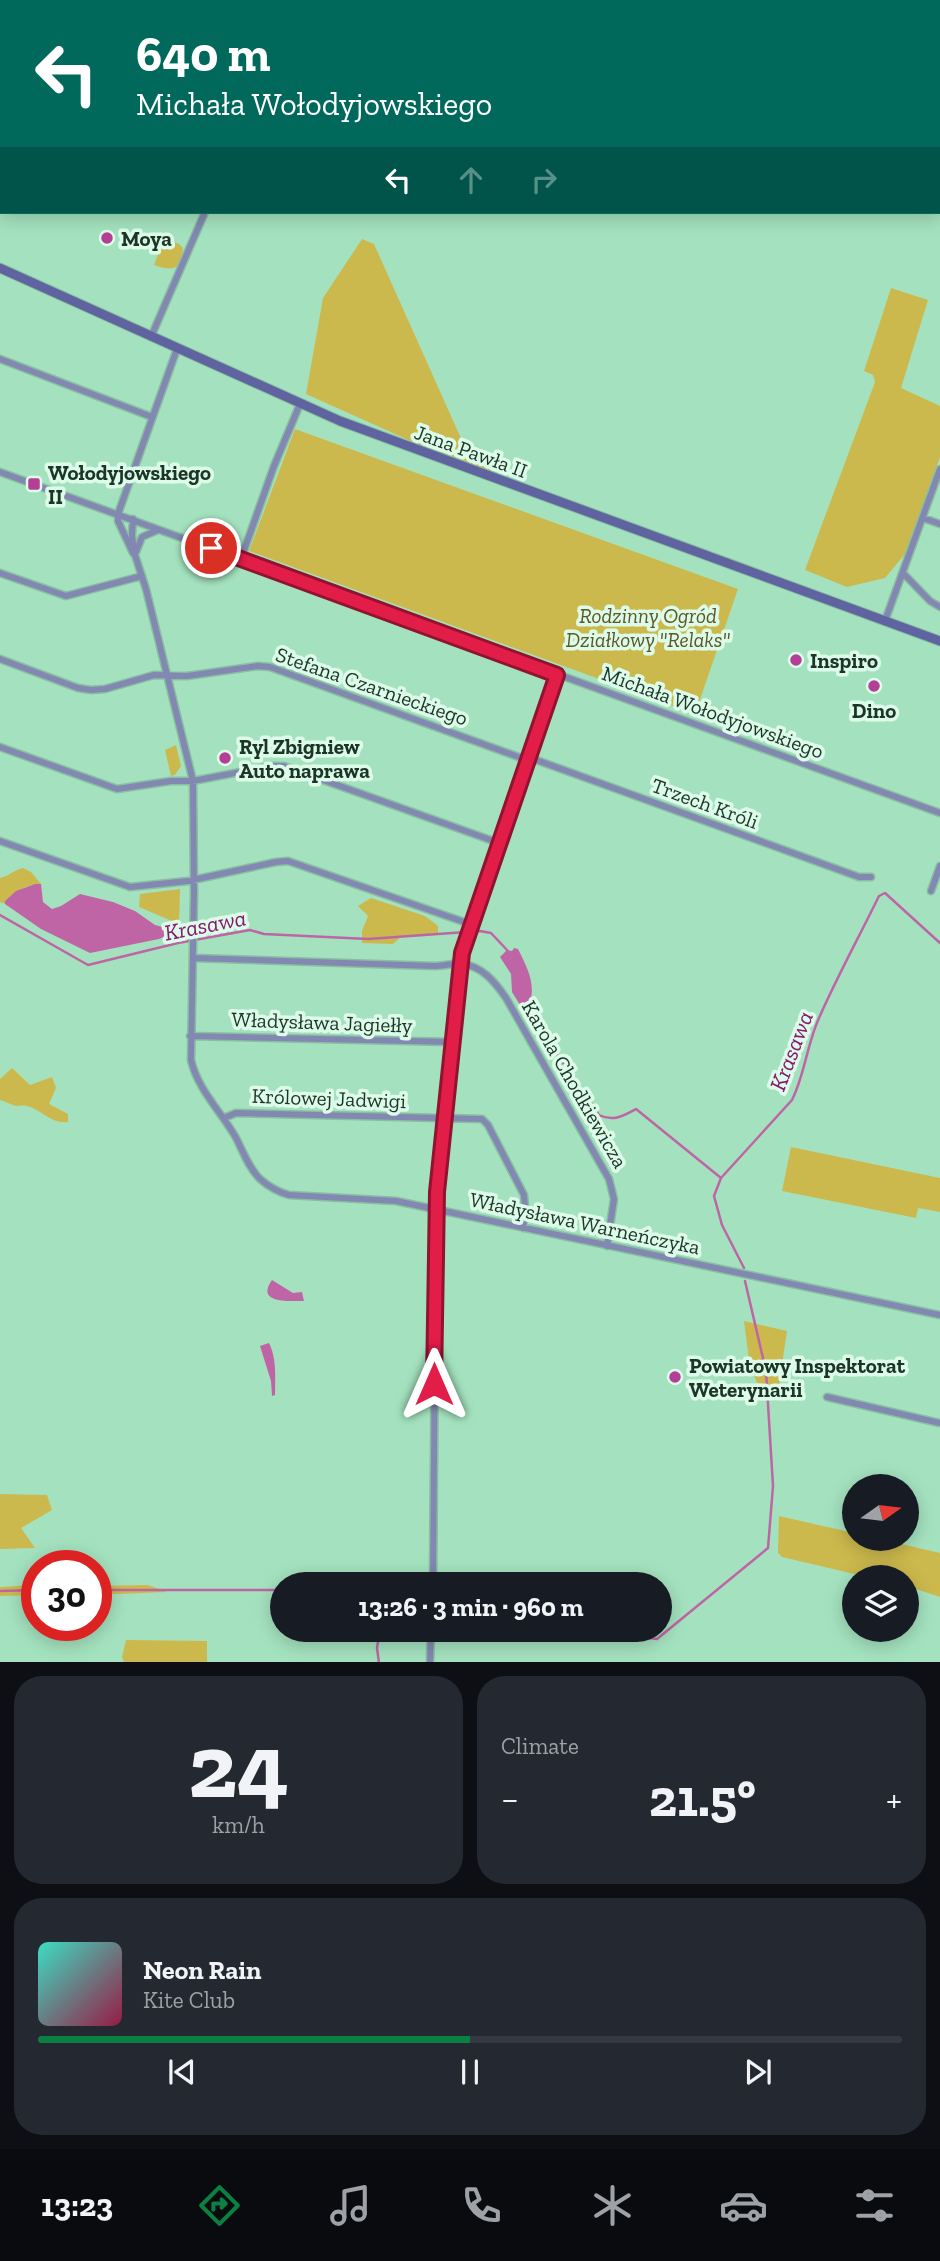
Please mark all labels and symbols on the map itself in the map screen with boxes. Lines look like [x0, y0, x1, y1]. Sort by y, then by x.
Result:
place label: Moya [121, 226, 172, 251]
marker: Moya [99, 230, 115, 246]
street label: Jana Pawła II [411, 419, 531, 483]
place label: Wołodyjowskiego II [48, 460, 211, 509]
marker: Wołodyjowskiego II [26, 476, 42, 492]
pin [181, 518, 241, 578]
park label: Rodzinny Ogród Działkowy "Relaks" [566, 603, 730, 652]
street label: Stefana Czarnieckiego [273, 641, 471, 731]
place label: Inspiro [810, 648, 878, 673]
marker: Inspiro [788, 652, 804, 668]
street label: Michała Wołodyjowskiego [599, 660, 827, 765]
marker: Dino [866, 678, 882, 694]
place label: Dino [852, 698, 896, 723]
place label: Ryl Zbigniew Auto naprawa [239, 734, 370, 783]
marker: Ryl Zbigniew Auto naprawa [217, 750, 233, 766]
street label: Trzech Króli [648, 772, 762, 834]
water label: Krasawa [162, 903, 248, 947]
street label: Karola Chodkiewicza [517, 996, 633, 1172]
street label: Władysława Jagiełły [231, 1006, 413, 1038]
water label: Krasawa [763, 1007, 819, 1095]
street label: Królowej Jadwigi [251, 1083, 407, 1114]
street label: Władysława Warneńczyka [468, 1186, 702, 1260]
position arrow [397, 1347, 471, 1421]
place label: Powiatowy Inspektorat Weterynarii [689, 1353, 906, 1402]
marker: Powiatowy Inspektorat Weterynarii [667, 1369, 683, 1385]
north arrow [842, 1474, 919, 1550]
speed limit sign: 30 [21, 1550, 112, 1641]

